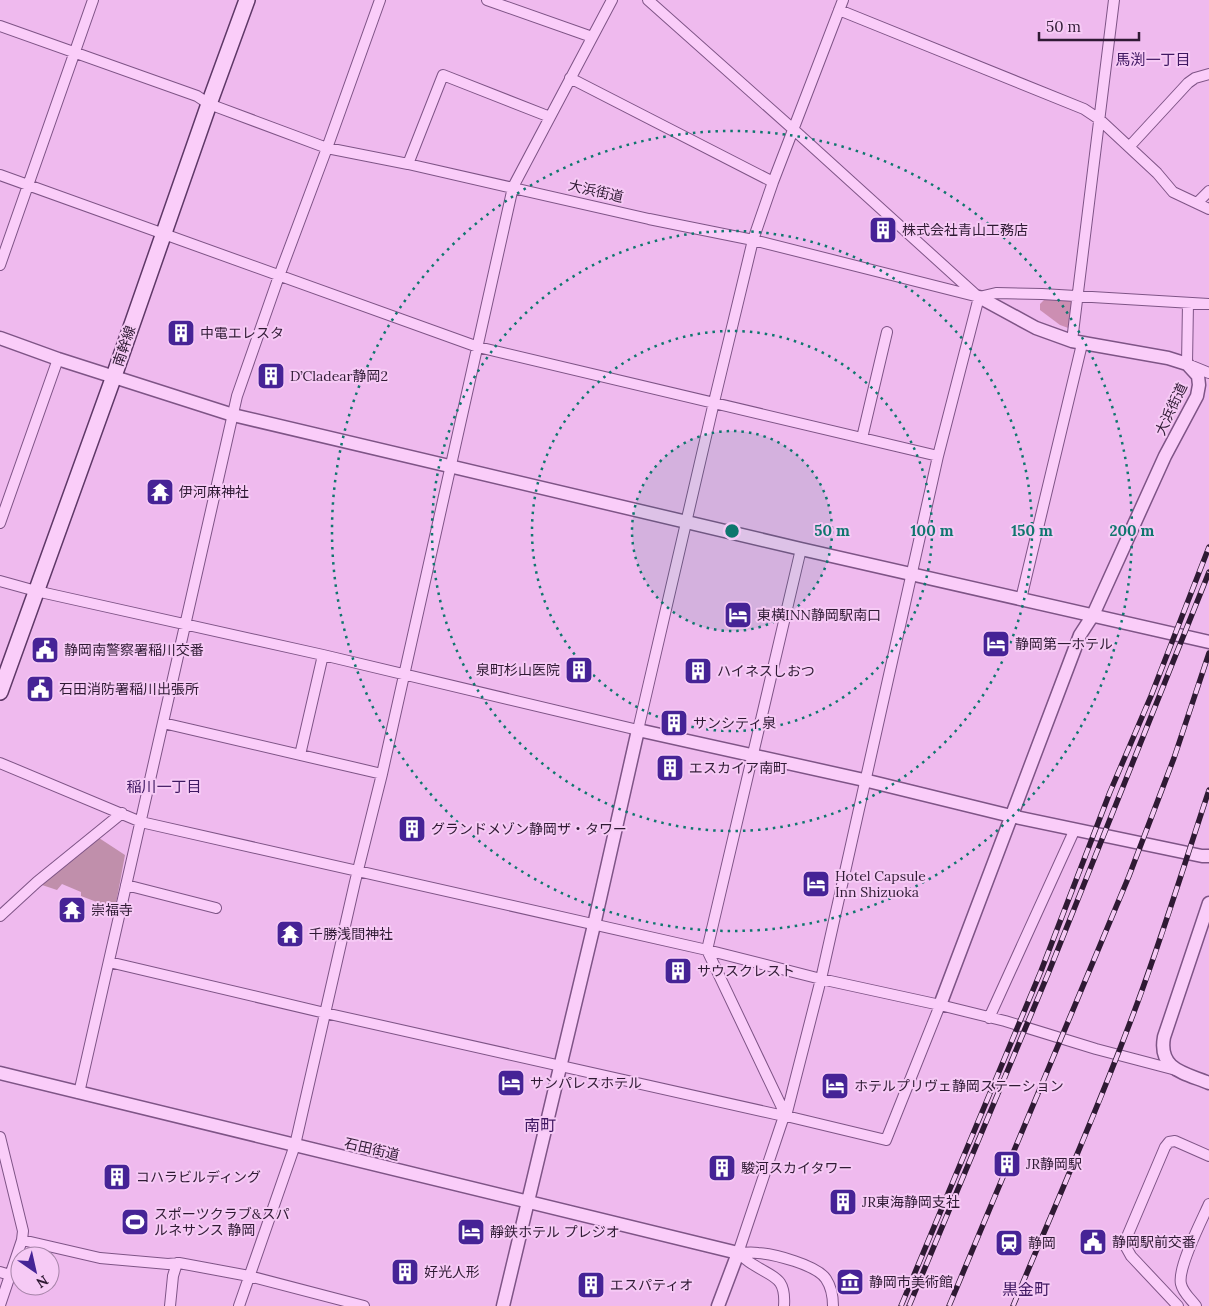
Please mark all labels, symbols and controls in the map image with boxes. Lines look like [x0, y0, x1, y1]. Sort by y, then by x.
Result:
scale bar [1039, 10, 1139, 42]
text: 50 m [1046, 17, 1081, 36]
district label: 馬渕一丁目 [1115, 50, 1191, 69]
street label: 大浜街道 [567, 176, 625, 206]
building icon: 株式会社青山工務店 [868, 215, 898, 245]
place label: 株式会社青山工務店 [902, 221, 1028, 239]
building icon: 中電エレスタ [166, 318, 196, 348]
street label: 南幹線 [109, 323, 139, 369]
place label: 中電エレスタ [200, 324, 284, 342]
building icon: D’Cladear静岡2 [256, 361, 286, 391]
place label: D’Cladear静岡2 [290, 367, 388, 385]
street label: 大浜街道 [1151, 380, 1191, 438]
temple icon: 伊河麻神社 [145, 477, 175, 507]
place label: 伊河麻神社 [179, 483, 249, 501]
text: 50 m [814, 521, 850, 540]
text: 100 m [911, 521, 954, 540]
text: 150 m [1011, 521, 1053, 540]
text: 200 m [1110, 521, 1155, 540]
centre of rings [723, 522, 741, 540]
hotel icon: 東横INN静岡駅南口 [723, 600, 753, 630]
place label: 東横INN静岡駅南口 [757, 606, 881, 624]
hotel icon: 静岡第一ホテル [981, 629, 1011, 659]
public building icon: 静岡南警察署稲川交番 [30, 635, 60, 665]
place label: 静岡第一ホテル [1015, 635, 1113, 653]
place label: 静岡南警察署稲川交番 [64, 641, 204, 659]
building icon: 泉町杉山医院 [564, 655, 594, 685]
building icon: ハイネスしおつ [683, 656, 713, 686]
place label: 泉町杉山医院 [476, 661, 560, 679]
place label: ハイネスしおつ [717, 662, 815, 680]
public building icon: 石田消防署稲川出張所 [25, 674, 55, 704]
place label: 石田消防署稲川出張所 [59, 680, 199, 698]
building icon: サンシティ泉 [659, 708, 689, 738]
place label: サンシティ泉 [693, 714, 776, 732]
building icon: エスカイア南町 [655, 753, 685, 783]
place label: エスカイア南町 [689, 759, 787, 777]
district label: 稲川一丁目 [126, 777, 202, 796]
building icon: グランドメゾン静岡ザ・タワー [397, 814, 427, 844]
place label: グランドメゾン静岡ザ・タワー [431, 820, 627, 838]
place label: Hotel Capsule Inn Shizuoka [835, 867, 926, 901]
hotel icon: Hotel Capsule Inn Shizuoka [801, 869, 831, 899]
temple icon: 崇福寺 [57, 895, 87, 925]
place label: 崇福寺 [91, 901, 133, 919]
temple icon: 千勝浅間神社 [275, 919, 305, 949]
place label: 千勝浅間神社 [309, 925, 393, 943]
building icon: サウスクレスト [663, 956, 693, 986]
place label: サウスクレスト [697, 962, 795, 980]
hotel icon: サンパレスホテル [496, 1068, 526, 1098]
hotel icon: ホテルプリヴェ静岡ステーション [820, 1071, 850, 1101]
place label: サンパレスホテル [530, 1074, 642, 1092]
place label: ホテルプリヴェ静岡ステーション [854, 1077, 1064, 1095]
district label: 南町 [524, 1115, 556, 1135]
street label: 石田街道 [343, 1134, 401, 1164]
building icon: JR静岡駅 [992, 1149, 1022, 1179]
building icon: 駿河スカイタワー [707, 1153, 737, 1183]
place label: JR静岡駅 [1025, 1155, 1082, 1173]
place label: 駿河スカイタワー [741, 1159, 852, 1177]
building icon: コハラビルディング [102, 1162, 132, 1192]
place label: コハラビルディング [136, 1168, 261, 1186]
building icon: JR東海静岡支社 [828, 1187, 858, 1217]
place label: JR東海静岡支社 [861, 1193, 960, 1211]
place label: スポーツクラブ&スパ ルネサンス 静岡 [154, 1205, 289, 1239]
sports icon: スポーツクラブ&スパ ルネサンス 静岡 [120, 1207, 150, 1237]
hotel icon: 靜鉄ホテル プレジオ [456, 1217, 486, 1247]
place label: 靜鉄ホテル プレジオ [490, 1223, 620, 1241]
public building icon: 静岡駅前交番 [1078, 1227, 1108, 1257]
station icon: 静岡 [994, 1228, 1024, 1258]
place label: 静岡駅前交番 [1112, 1233, 1196, 1251]
place label: 静岡 [1028, 1234, 1056, 1252]
north arrow [10, 1246, 60, 1296]
building icon: 好光人形 [390, 1257, 420, 1287]
place label: 好光人形 [424, 1263, 480, 1281]
museum icon: 静岡市美術館 [835, 1267, 865, 1297]
building icon: エスパティオ [576, 1270, 606, 1300]
text: N [33, 1271, 52, 1292]
place label: 静岡市美術館 [869, 1273, 953, 1291]
place label: エスパティオ [610, 1276, 693, 1294]
district label: 黒金町 [1002, 1279, 1050, 1299]

